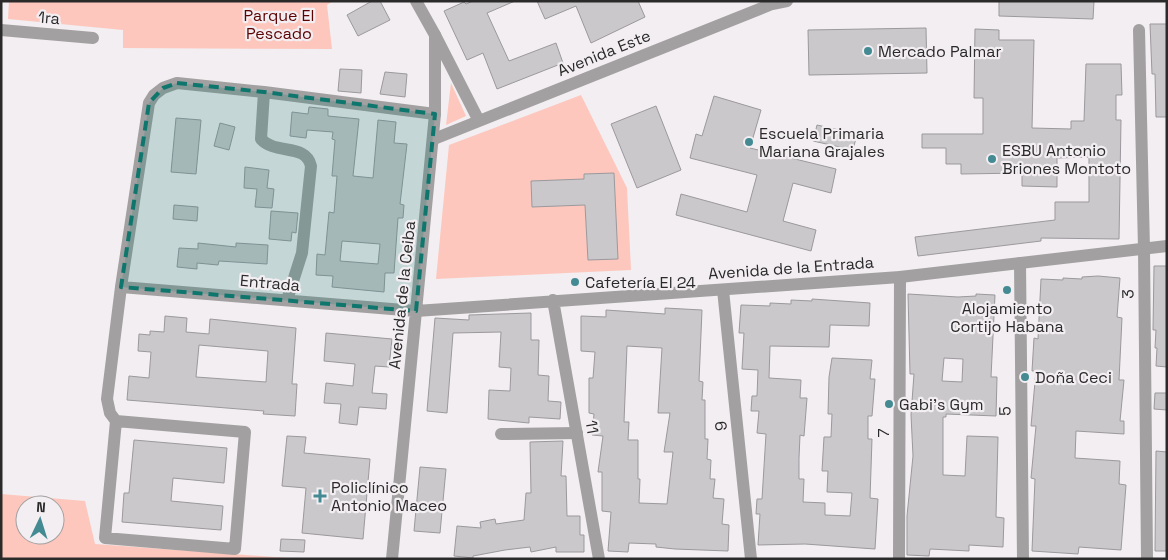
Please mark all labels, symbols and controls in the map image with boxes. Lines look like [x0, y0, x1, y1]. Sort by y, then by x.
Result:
park label: Parque El Pescado [244, 5, 315, 44]
street label: 1ra [37, 7, 61, 29]
street label: Avenida Este [554, 25, 654, 81]
place label: Mercado Palmar [878, 41, 1001, 62]
marker: Mercado Palmar [862, 45, 874, 57]
place label: Escuela Primaria Mariana Grajales [759, 123, 885, 162]
marker: Escuela Primaria Mariana Grajales [743, 136, 755, 148]
place label: ESBU Antonio Briones Montoto [1002, 140, 1131, 179]
marker: ESBU Antonio Briones Montoto [986, 153, 998, 165]
street label: Avenida de la Ceiba [384, 220, 420, 370]
street label: Avenida de la Entrada [707, 252, 875, 284]
street label: Entrada [239, 270, 301, 296]
place label: Cafetería El 24 [585, 272, 696, 293]
marker: Cafetería El 24 [569, 276, 581, 288]
marker: Alojamiento Cortijo Habana [1001, 284, 1013, 296]
street label: 3 [1117, 289, 1139, 299]
place label: Alojamiento Cortijo Habana [950, 298, 1064, 337]
place label: Doña Ceci [1035, 367, 1112, 388]
marker: Doña Ceci [1019, 371, 1031, 383]
place label: Gabi’s Gym [899, 394, 984, 415]
marker: Gabi’s Gym [883, 398, 895, 410]
street label: 5 [994, 406, 1016, 416]
street label: 11 [580, 419, 604, 435]
street label: 9 [710, 420, 732, 432]
street label: 7 [873, 428, 894, 438]
place label: Policlínico Antonio Maceo [331, 477, 447, 516]
marker: Policlínico Antonio Maceo [313, 489, 327, 503]
north arrow [15, 495, 65, 545]
text: N [36, 498, 46, 516]

